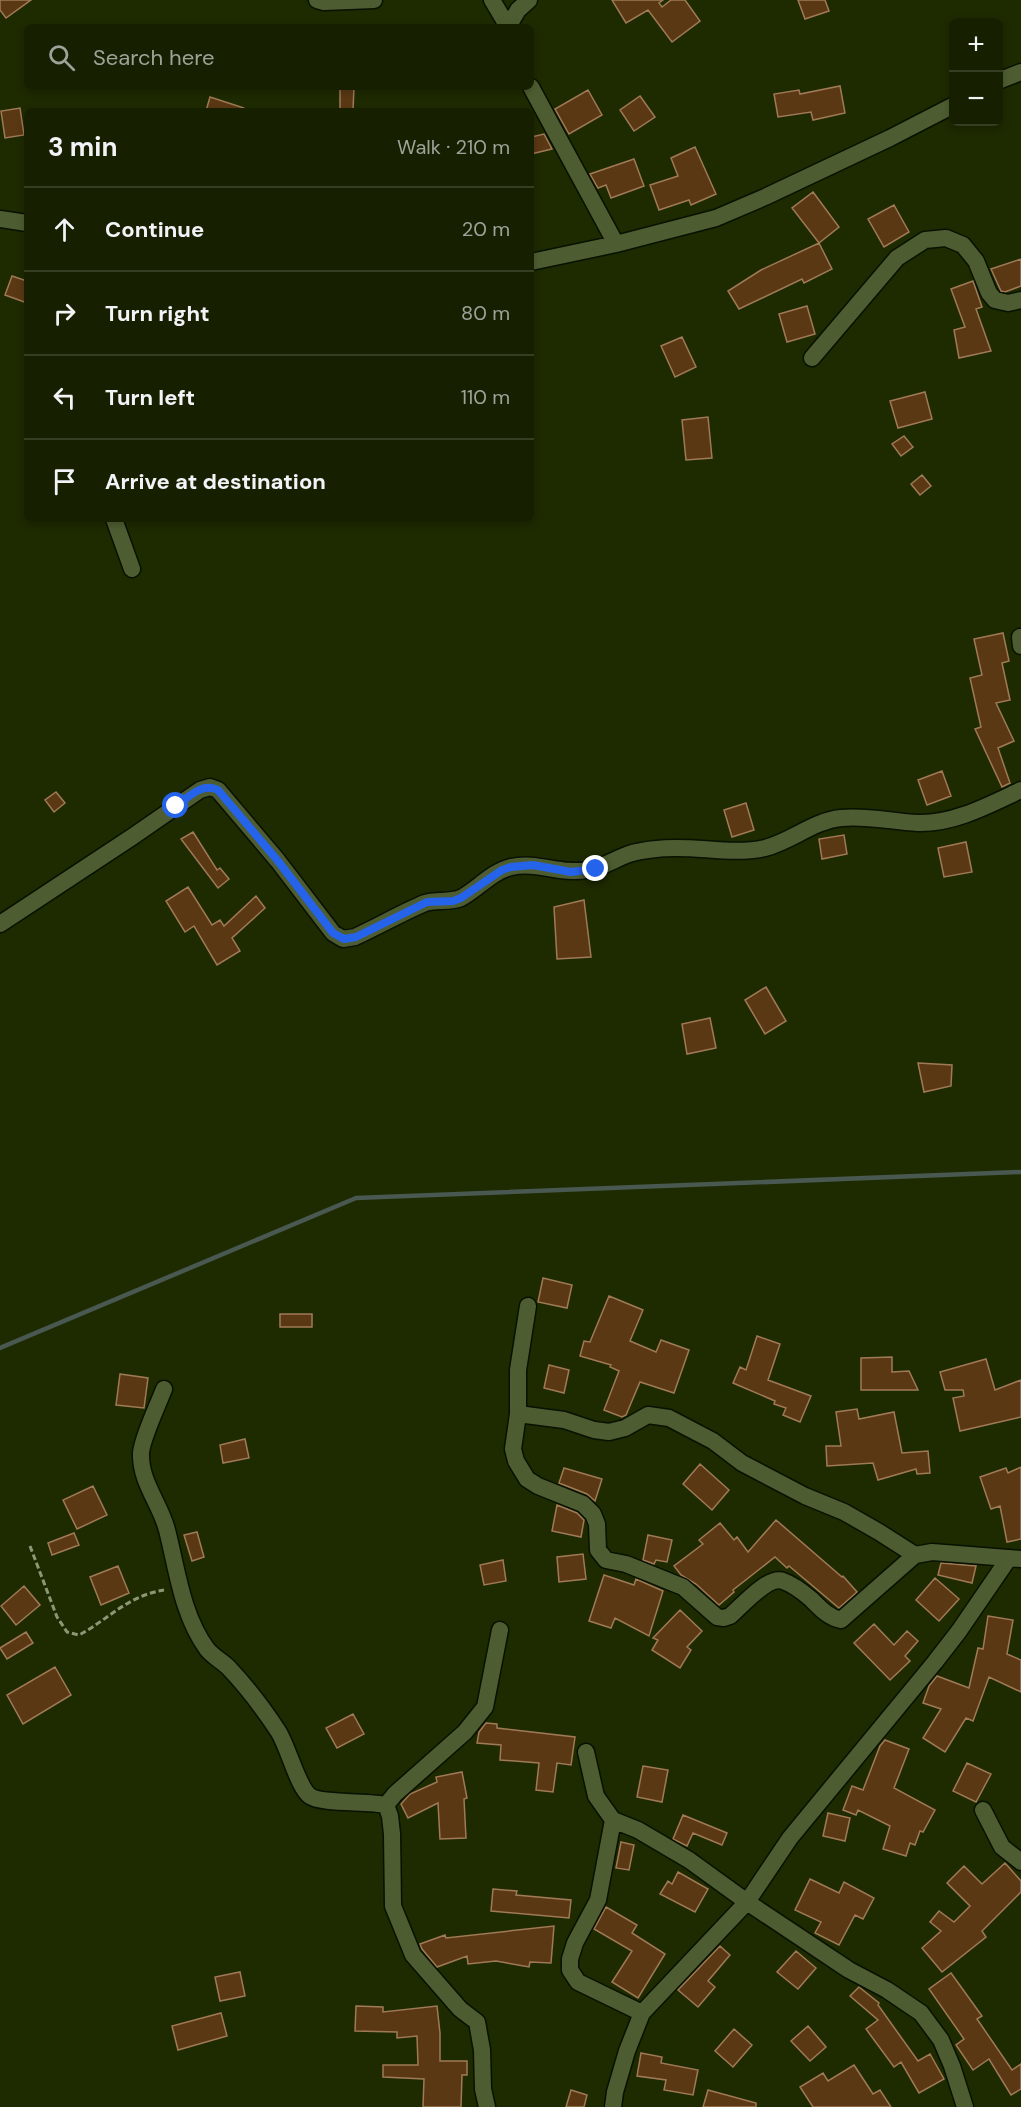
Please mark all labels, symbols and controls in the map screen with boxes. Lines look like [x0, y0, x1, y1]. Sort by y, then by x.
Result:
map controls [949, 18, 1003, 126]
button: + [949, 18, 1003, 72]
search box [24, 24, 534, 90]
icon: search [45, 41, 78, 74]
text: Search here [93, 43, 214, 72]
button: − [949, 72, 1003, 126]
text: 3 min [48, 130, 117, 164]
text: Walk · 210 m [397, 134, 510, 160]
icon: ahead [48, 213, 81, 246]
text: Continue [105, 215, 204, 244]
text: 20 m [462, 216, 510, 242]
icon: right [48, 297, 81, 330]
text: Turn right [105, 299, 210, 328]
text: 80 m [461, 300, 510, 326]
icon: left [48, 381, 81, 414]
text: Turn left [105, 383, 195, 412]
text: 110 m [461, 384, 510, 410]
icon: arrive [48, 465, 81, 498]
text: Arrive at destination [105, 467, 326, 496]
route start [162, 792, 188, 818]
route end [582, 855, 608, 881]

